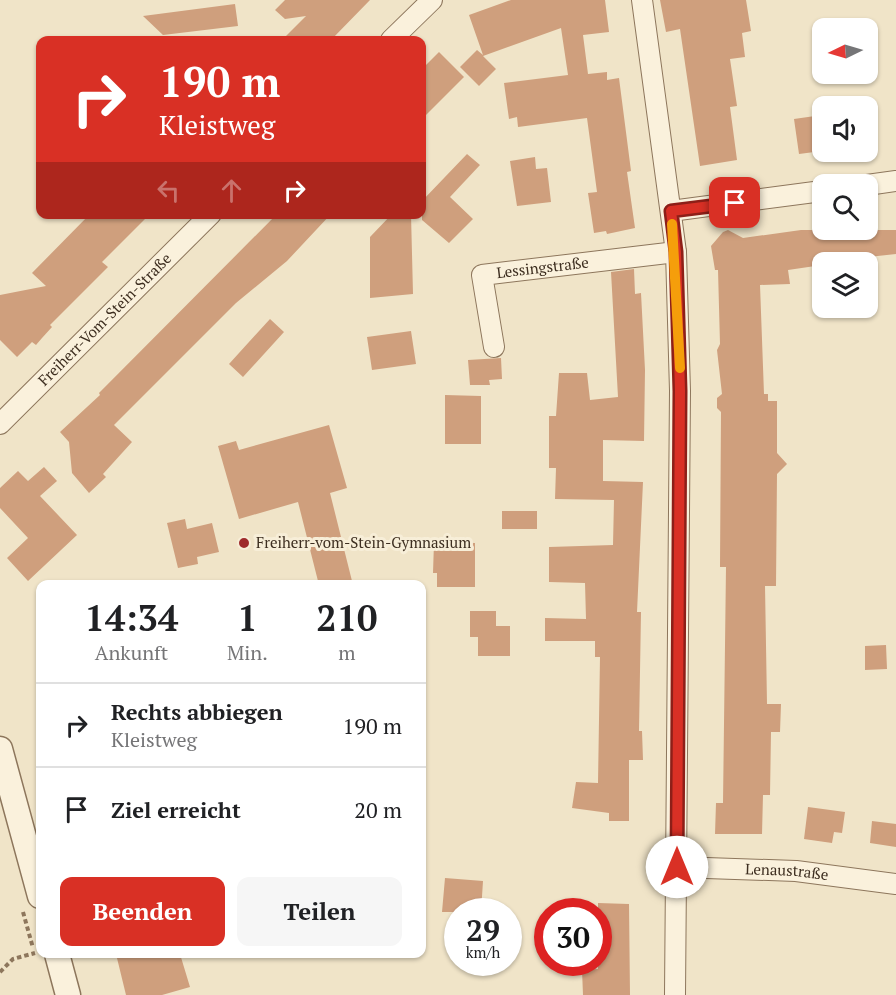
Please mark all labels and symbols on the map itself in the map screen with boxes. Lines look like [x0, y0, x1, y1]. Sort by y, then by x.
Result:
north arrow [812, 18, 878, 84]
pin [709, 177, 760, 228]
street label: Freiherr-Vom-Stein-Straße [33, 248, 175, 390]
street label: Lessingstraße [495, 251, 590, 282]
place label: Freiherr-vom-Stein-Gymnasium [256, 532, 471, 552]
marker: Freiherr-vom-Stein-Gymnasium [237, 536, 251, 550]
position arrow [645, 835, 709, 899]
street label: Lenaustraße [745, 858, 830, 884]
speed limit sign: 30 [534, 898, 612, 976]

